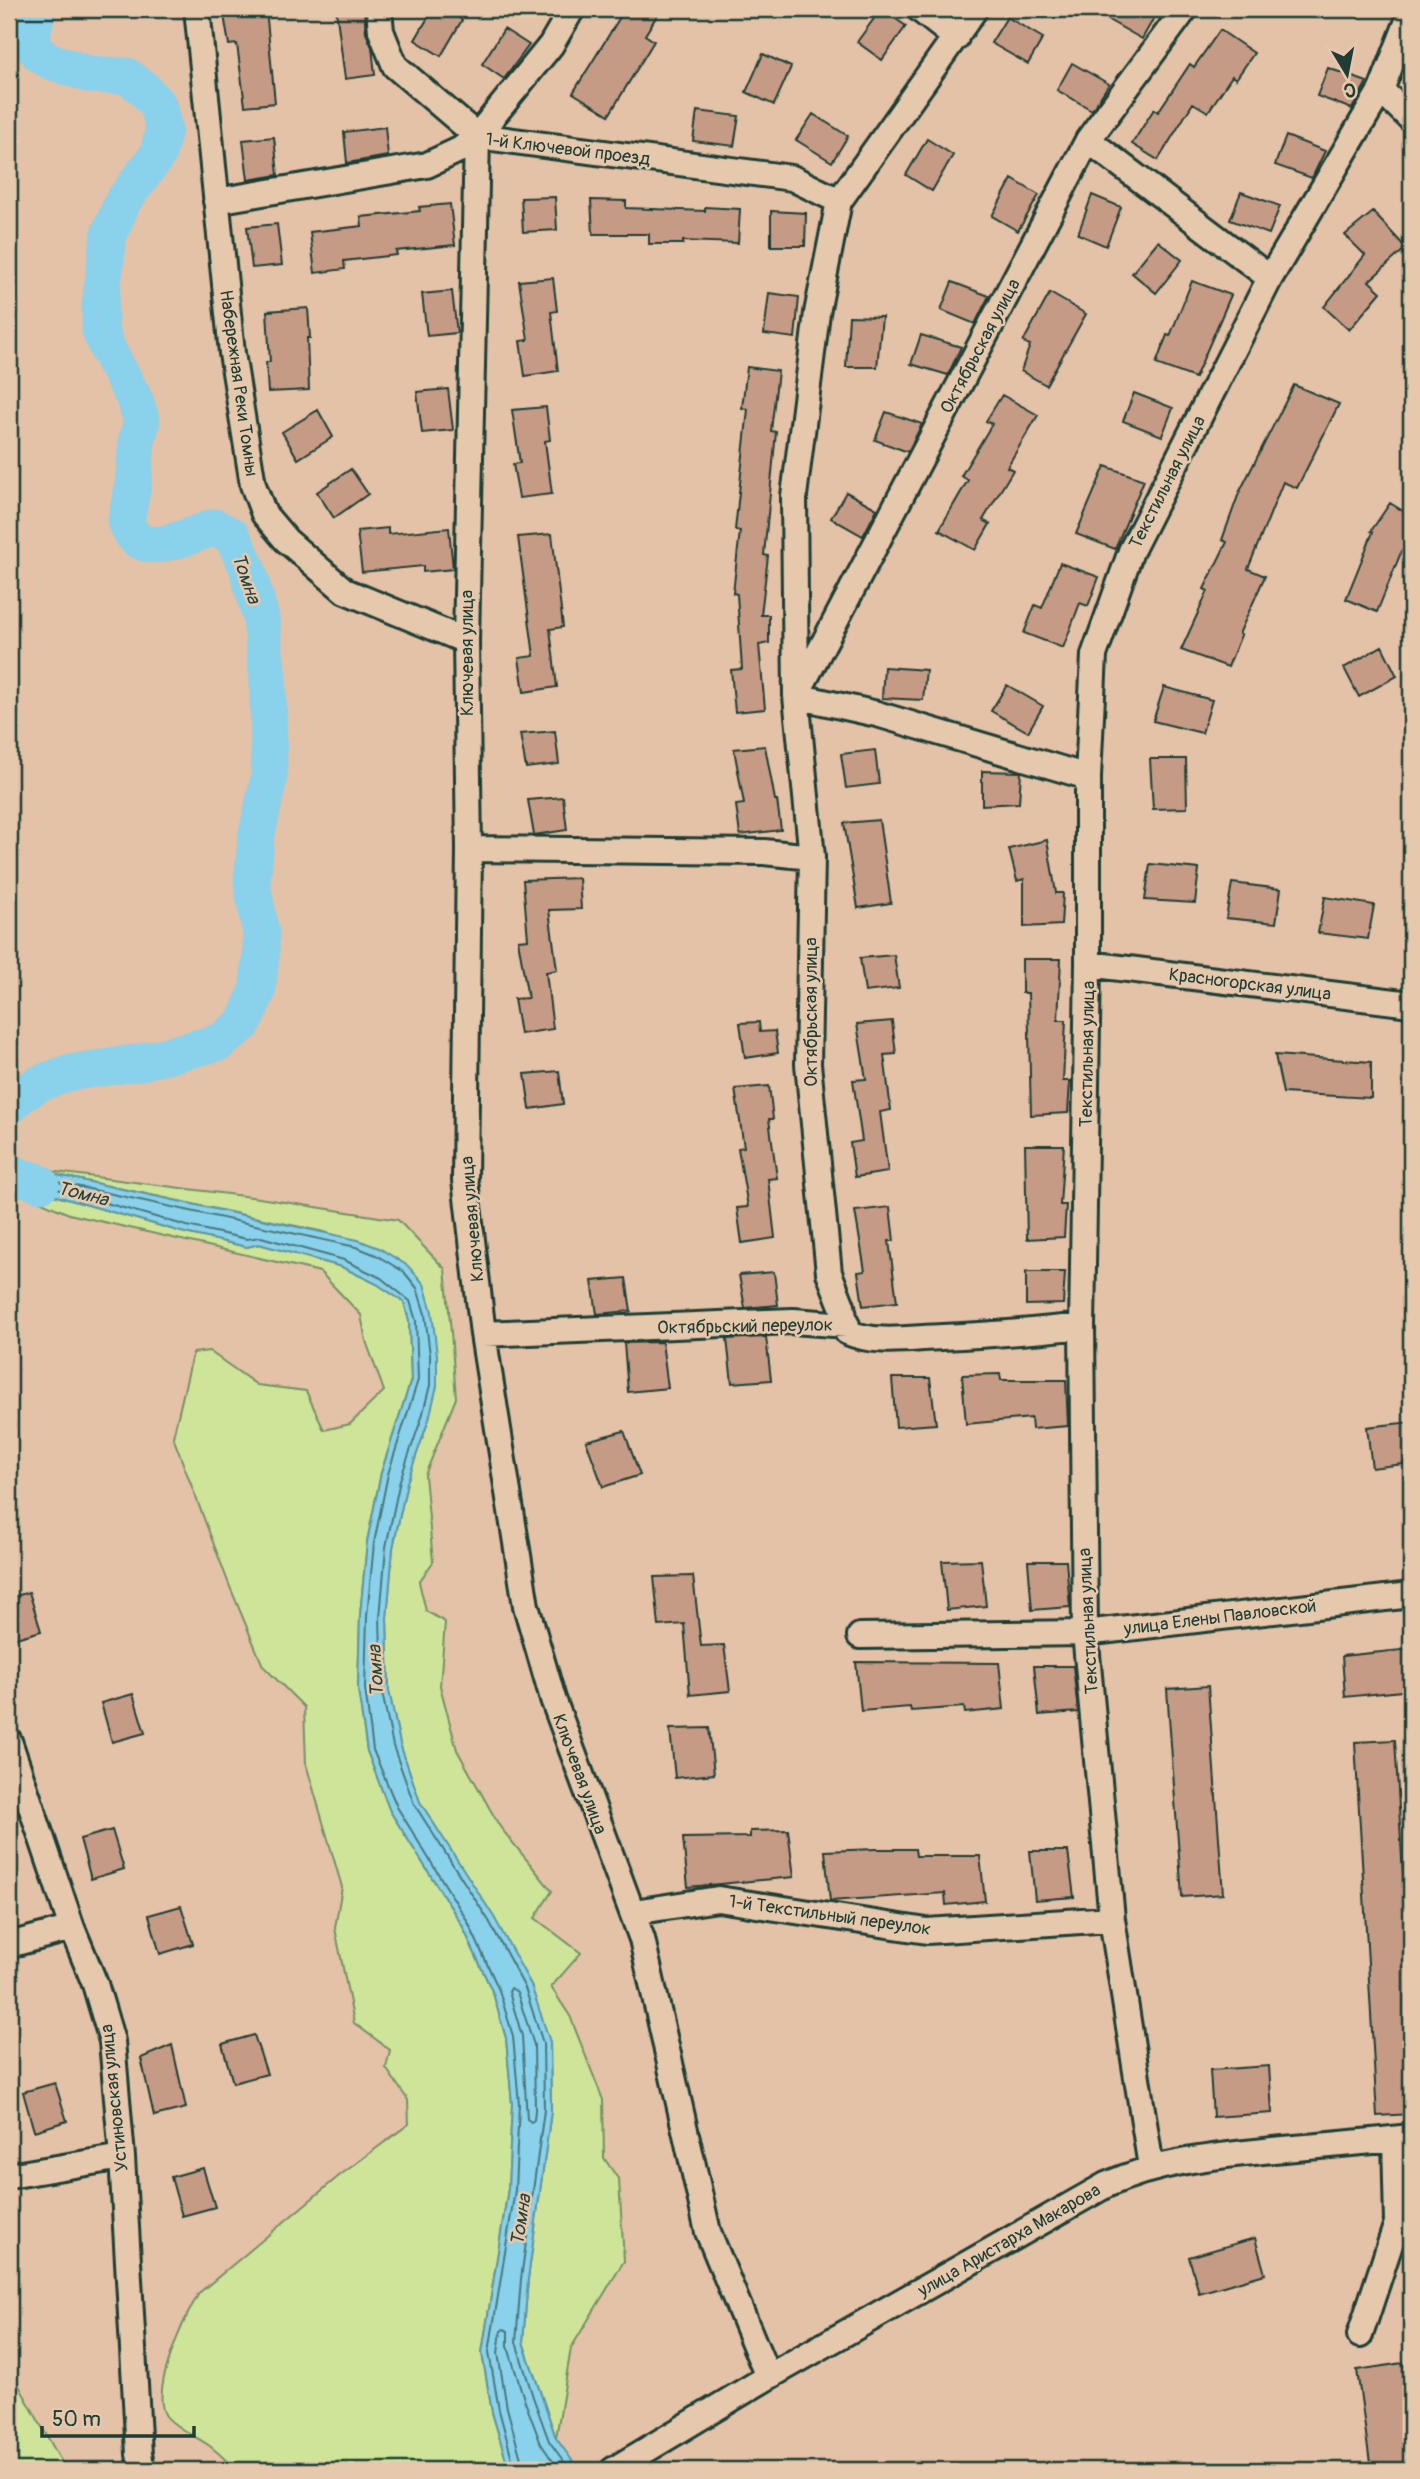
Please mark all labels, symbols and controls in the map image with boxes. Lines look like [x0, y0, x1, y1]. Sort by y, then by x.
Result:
north arrow [1312, 38, 1382, 108]
text: С [1342, 77, 1358, 103]
street label: 1-й Ключевой проезд [484, 128, 652, 171]
street label: Октябрьская улица [935, 275, 1026, 418]
street label: Набережная Реки Томны [214, 288, 263, 478]
street label: Текстильная улица [1124, 412, 1211, 553]
water label: Томна [226, 550, 266, 608]
street label: Ключевая улица [456, 590, 479, 716]
street label: Октябрьская улица [800, 937, 823, 1087]
street label: Красногорская улица [1167, 963, 1332, 1006]
street label: Текстильная улица [1075, 981, 1100, 1127]
street label: Ключевая улица [456, 1155, 489, 1283]
water label: Томна [55, 1176, 112, 1212]
street label: Октябрьский переулок [657, 1313, 833, 1340]
street label: Текстильная улица [1073, 1547, 1104, 1695]
street label: улица Елены Павловской [1122, 1594, 1318, 1641]
water label: Томна [363, 1643, 389, 1697]
street label: Ключевая улица [547, 1711, 612, 1837]
street label: 1-й Текстильный переулок [728, 1890, 932, 1941]
street label: Устиновская улица [95, 2023, 134, 2173]
street label: улица Аристарха Макарова [913, 2179, 1105, 2303]
water label: Томна [505, 2192, 537, 2248]
scale bar [42, 2395, 194, 2439]
text: 50 m [52, 2406, 101, 2433]

